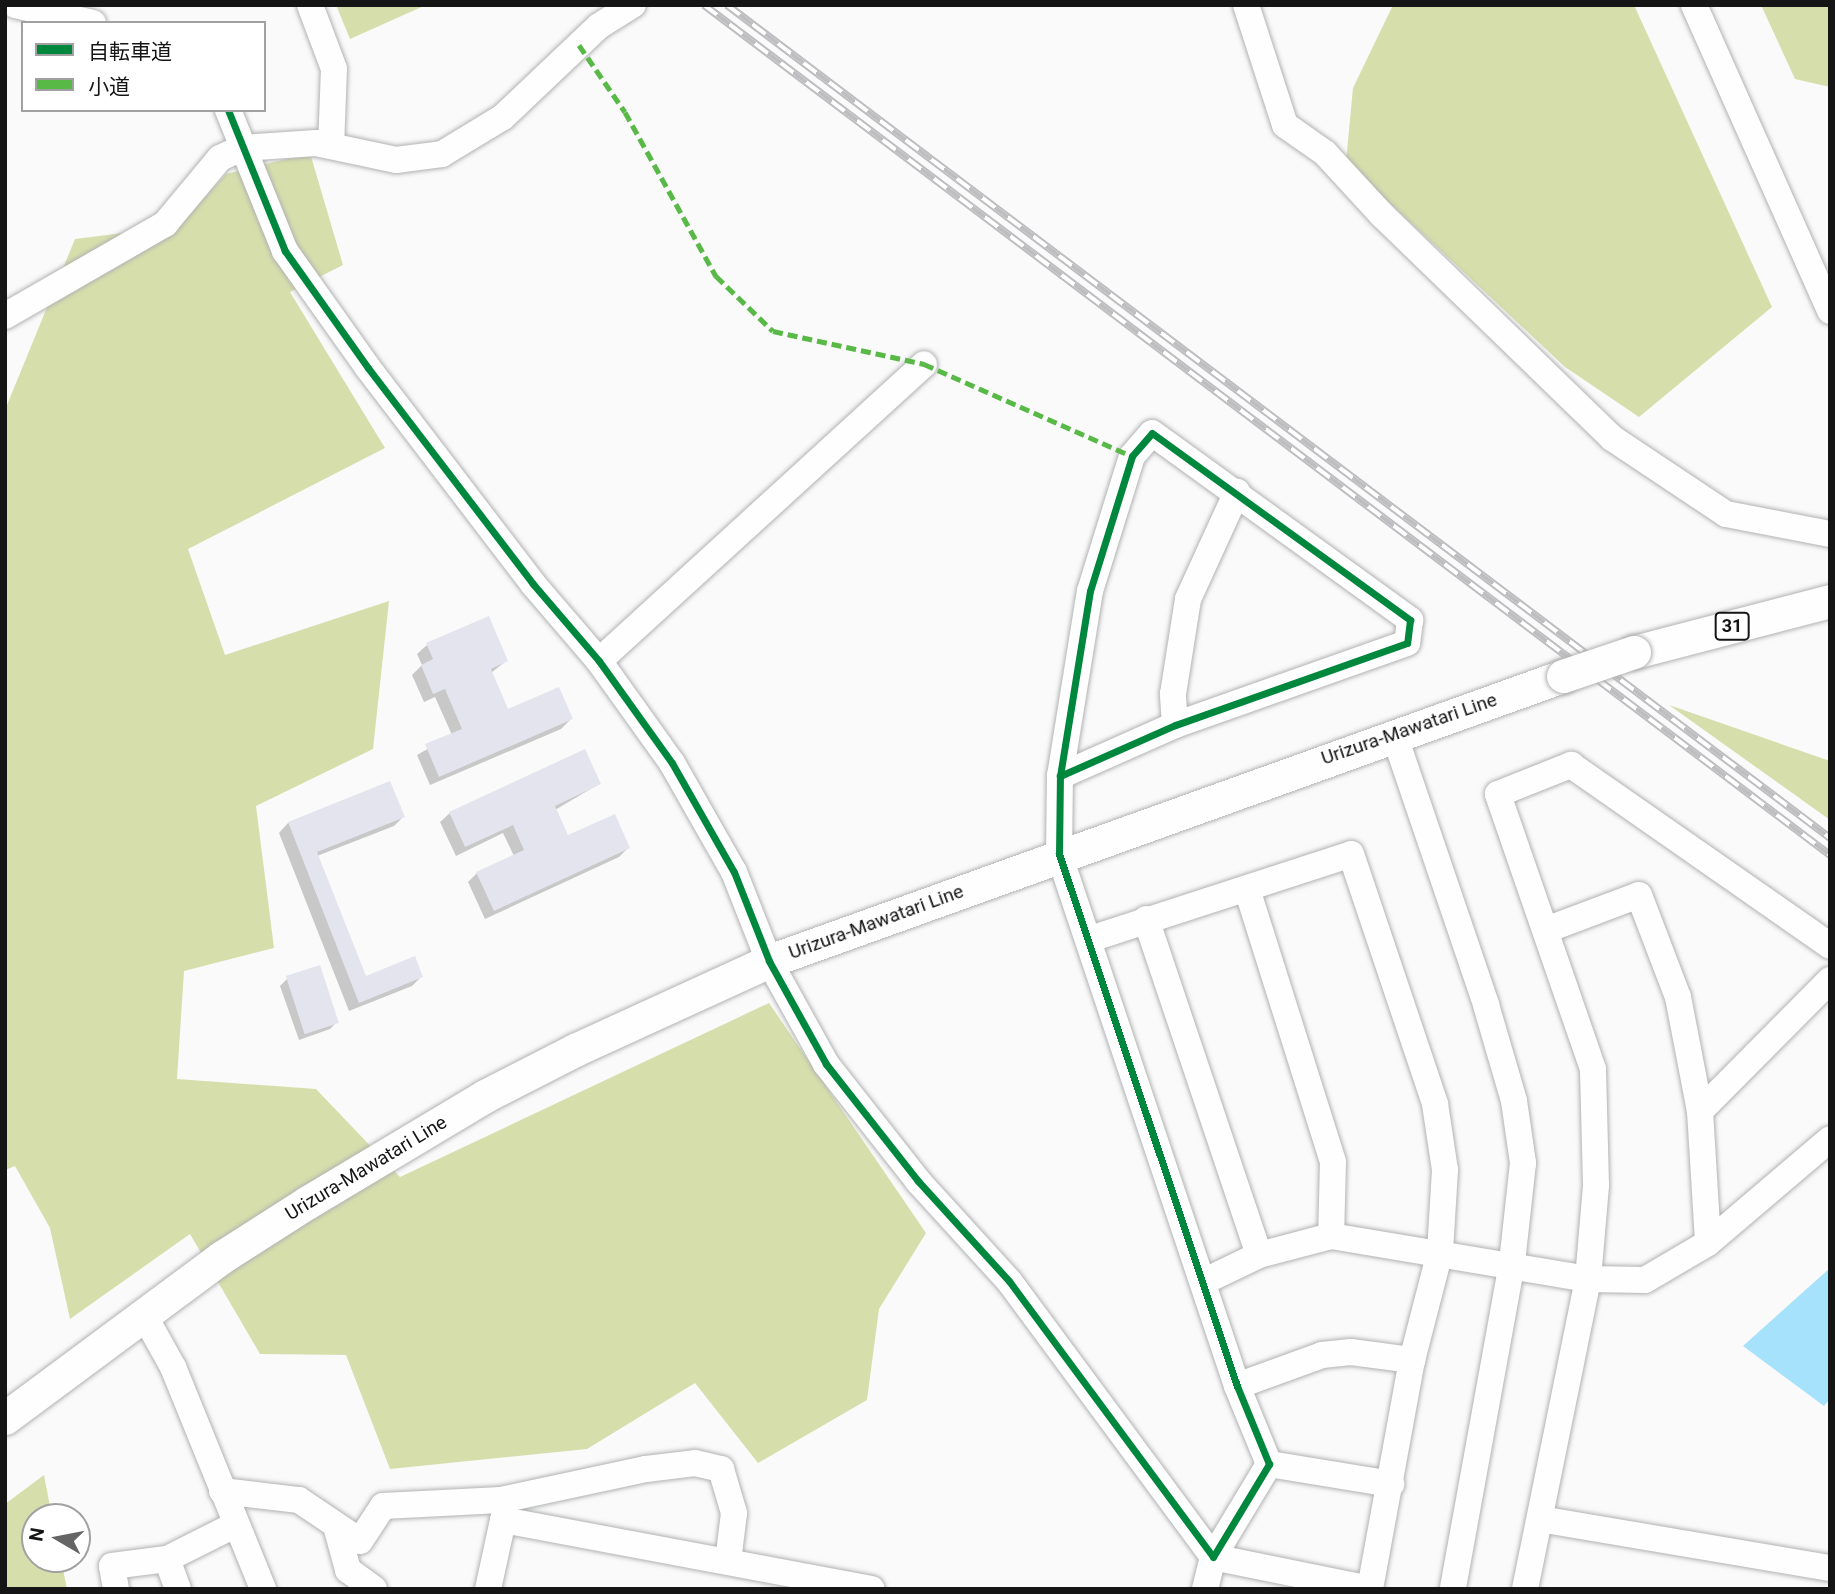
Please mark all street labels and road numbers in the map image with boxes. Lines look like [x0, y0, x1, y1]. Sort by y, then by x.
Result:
road number: 31 [1714, 612, 1750, 640]
street label: Urizura-Mawatari Line [1318, 688, 1500, 770]
street label: Urizura-Mawatari Line [786, 880, 966, 964]
street label: Urizura-Mawatari Line [281, 1111, 451, 1225]

